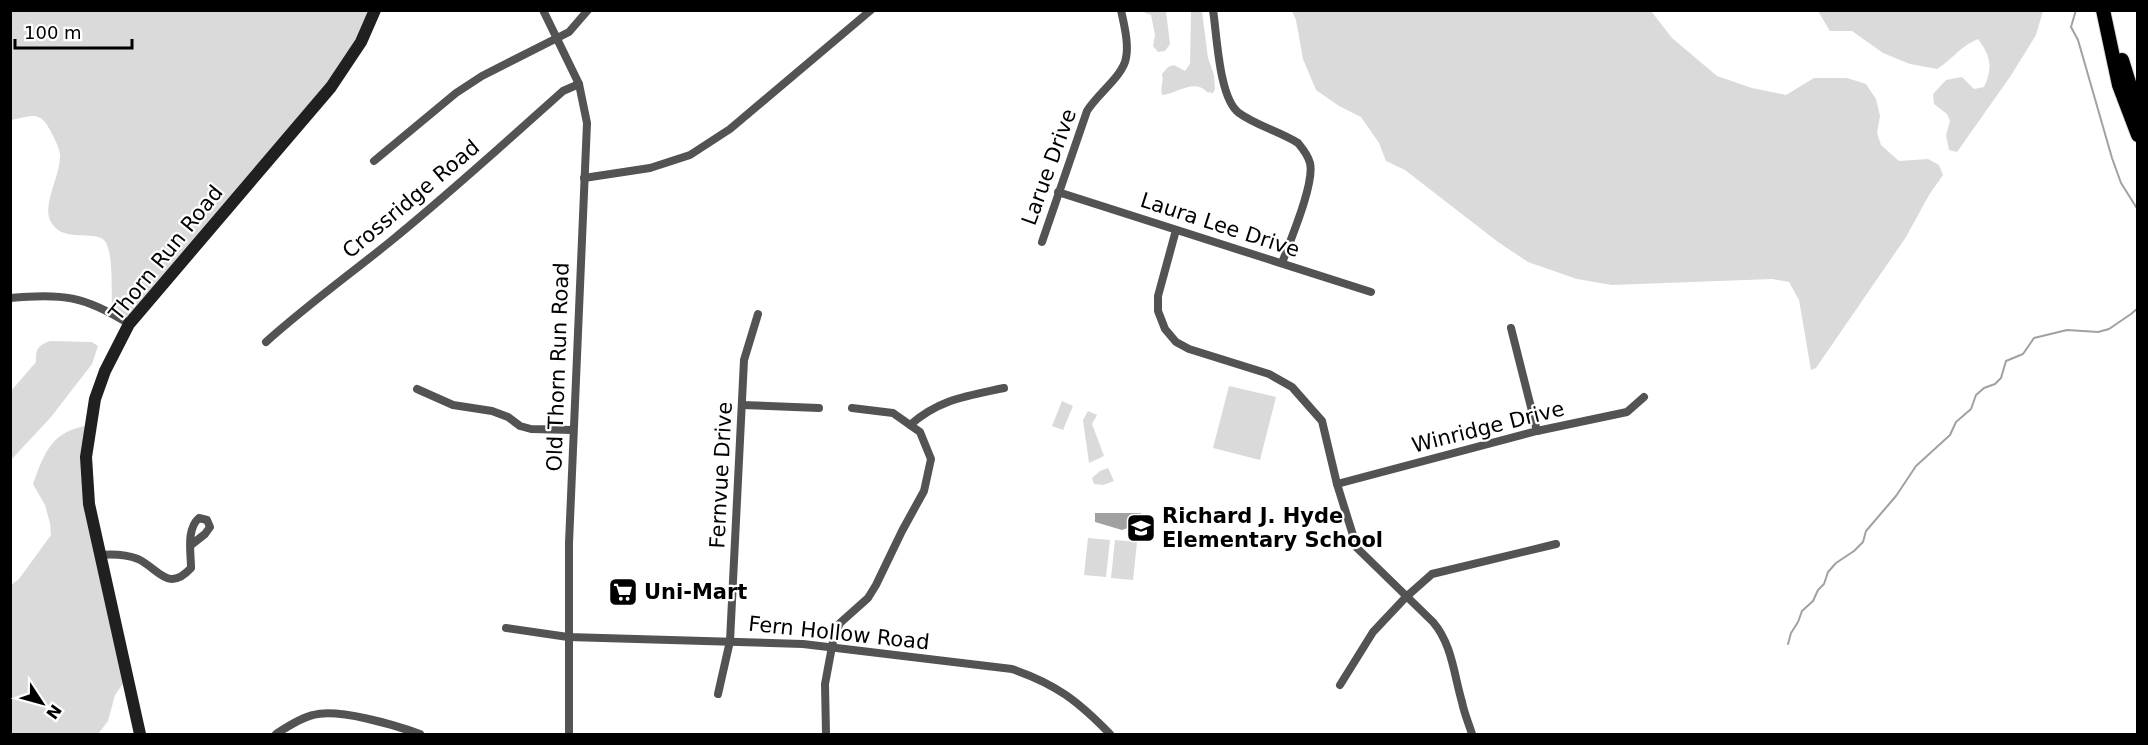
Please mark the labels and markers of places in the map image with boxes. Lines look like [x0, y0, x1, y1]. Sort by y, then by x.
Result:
place label: Richard J. Hyde Elementary School [1162, 504, 1383, 552]
school or university icon: Richard J. Hyde Elementary School [1125, 512, 1157, 544]
supermarket icon: Uni-Mart [607, 576, 639, 608]
place label: Uni-Mart [644, 580, 747, 604]

